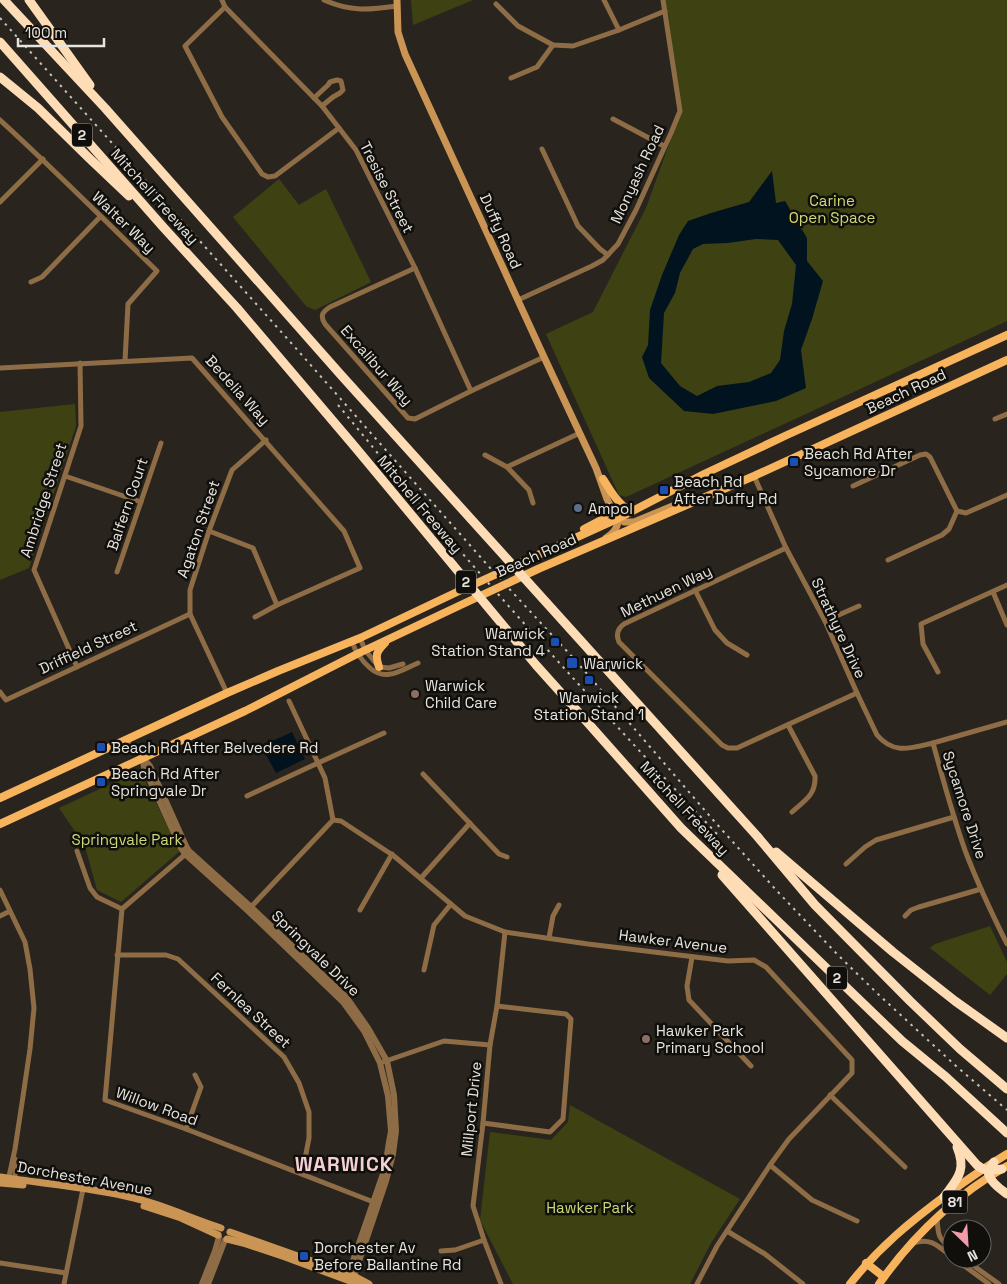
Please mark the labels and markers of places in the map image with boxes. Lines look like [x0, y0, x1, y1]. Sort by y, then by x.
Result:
place label: Beach Rd After Sycamore Dr [804, 444, 913, 480]
marker: Beach Rd After Sycamore Dr [788, 456, 800, 468]
place label: Beach Rd After Duffy Rd [674, 472, 777, 508]
marker: Beach Rd After Duffy Rd [658, 484, 670, 496]
place label: Ampol [588, 499, 633, 518]
marker: Ampol [572, 502, 584, 514]
place label: Warwick Station Stand 4 [431, 624, 545, 660]
marker: Warwick Station Stand 4 [549, 636, 561, 648]
place label: Warwick [583, 654, 643, 673]
marker: Warwick [565, 656, 579, 670]
marker: Warwick Station Stand 1 [583, 674, 595, 686]
place label: Warwick Child Care [425, 676, 497, 712]
marker: Warwick Child Care [409, 688, 421, 700]
place label: Warwick Station Stand 1 [534, 688, 644, 724]
place label: Beach Rd After Belvedere Rd [111, 738, 319, 757]
marker: Beach Rd After Belvedere Rd [95, 741, 107, 753]
place label: Beach Rd After Springvale Dr [111, 764, 220, 800]
marker: Beach Rd After Springvale Dr [95, 776, 107, 788]
place label: Hawker Park Primary School [656, 1021, 764, 1057]
marker: Hawker Park Primary School [640, 1033, 652, 1045]
place label: Dorchester Av Before Ballantine Rd [314, 1238, 461, 1274]
marker: Dorchester Av Before Ballantine Rd [298, 1250, 310, 1262]

